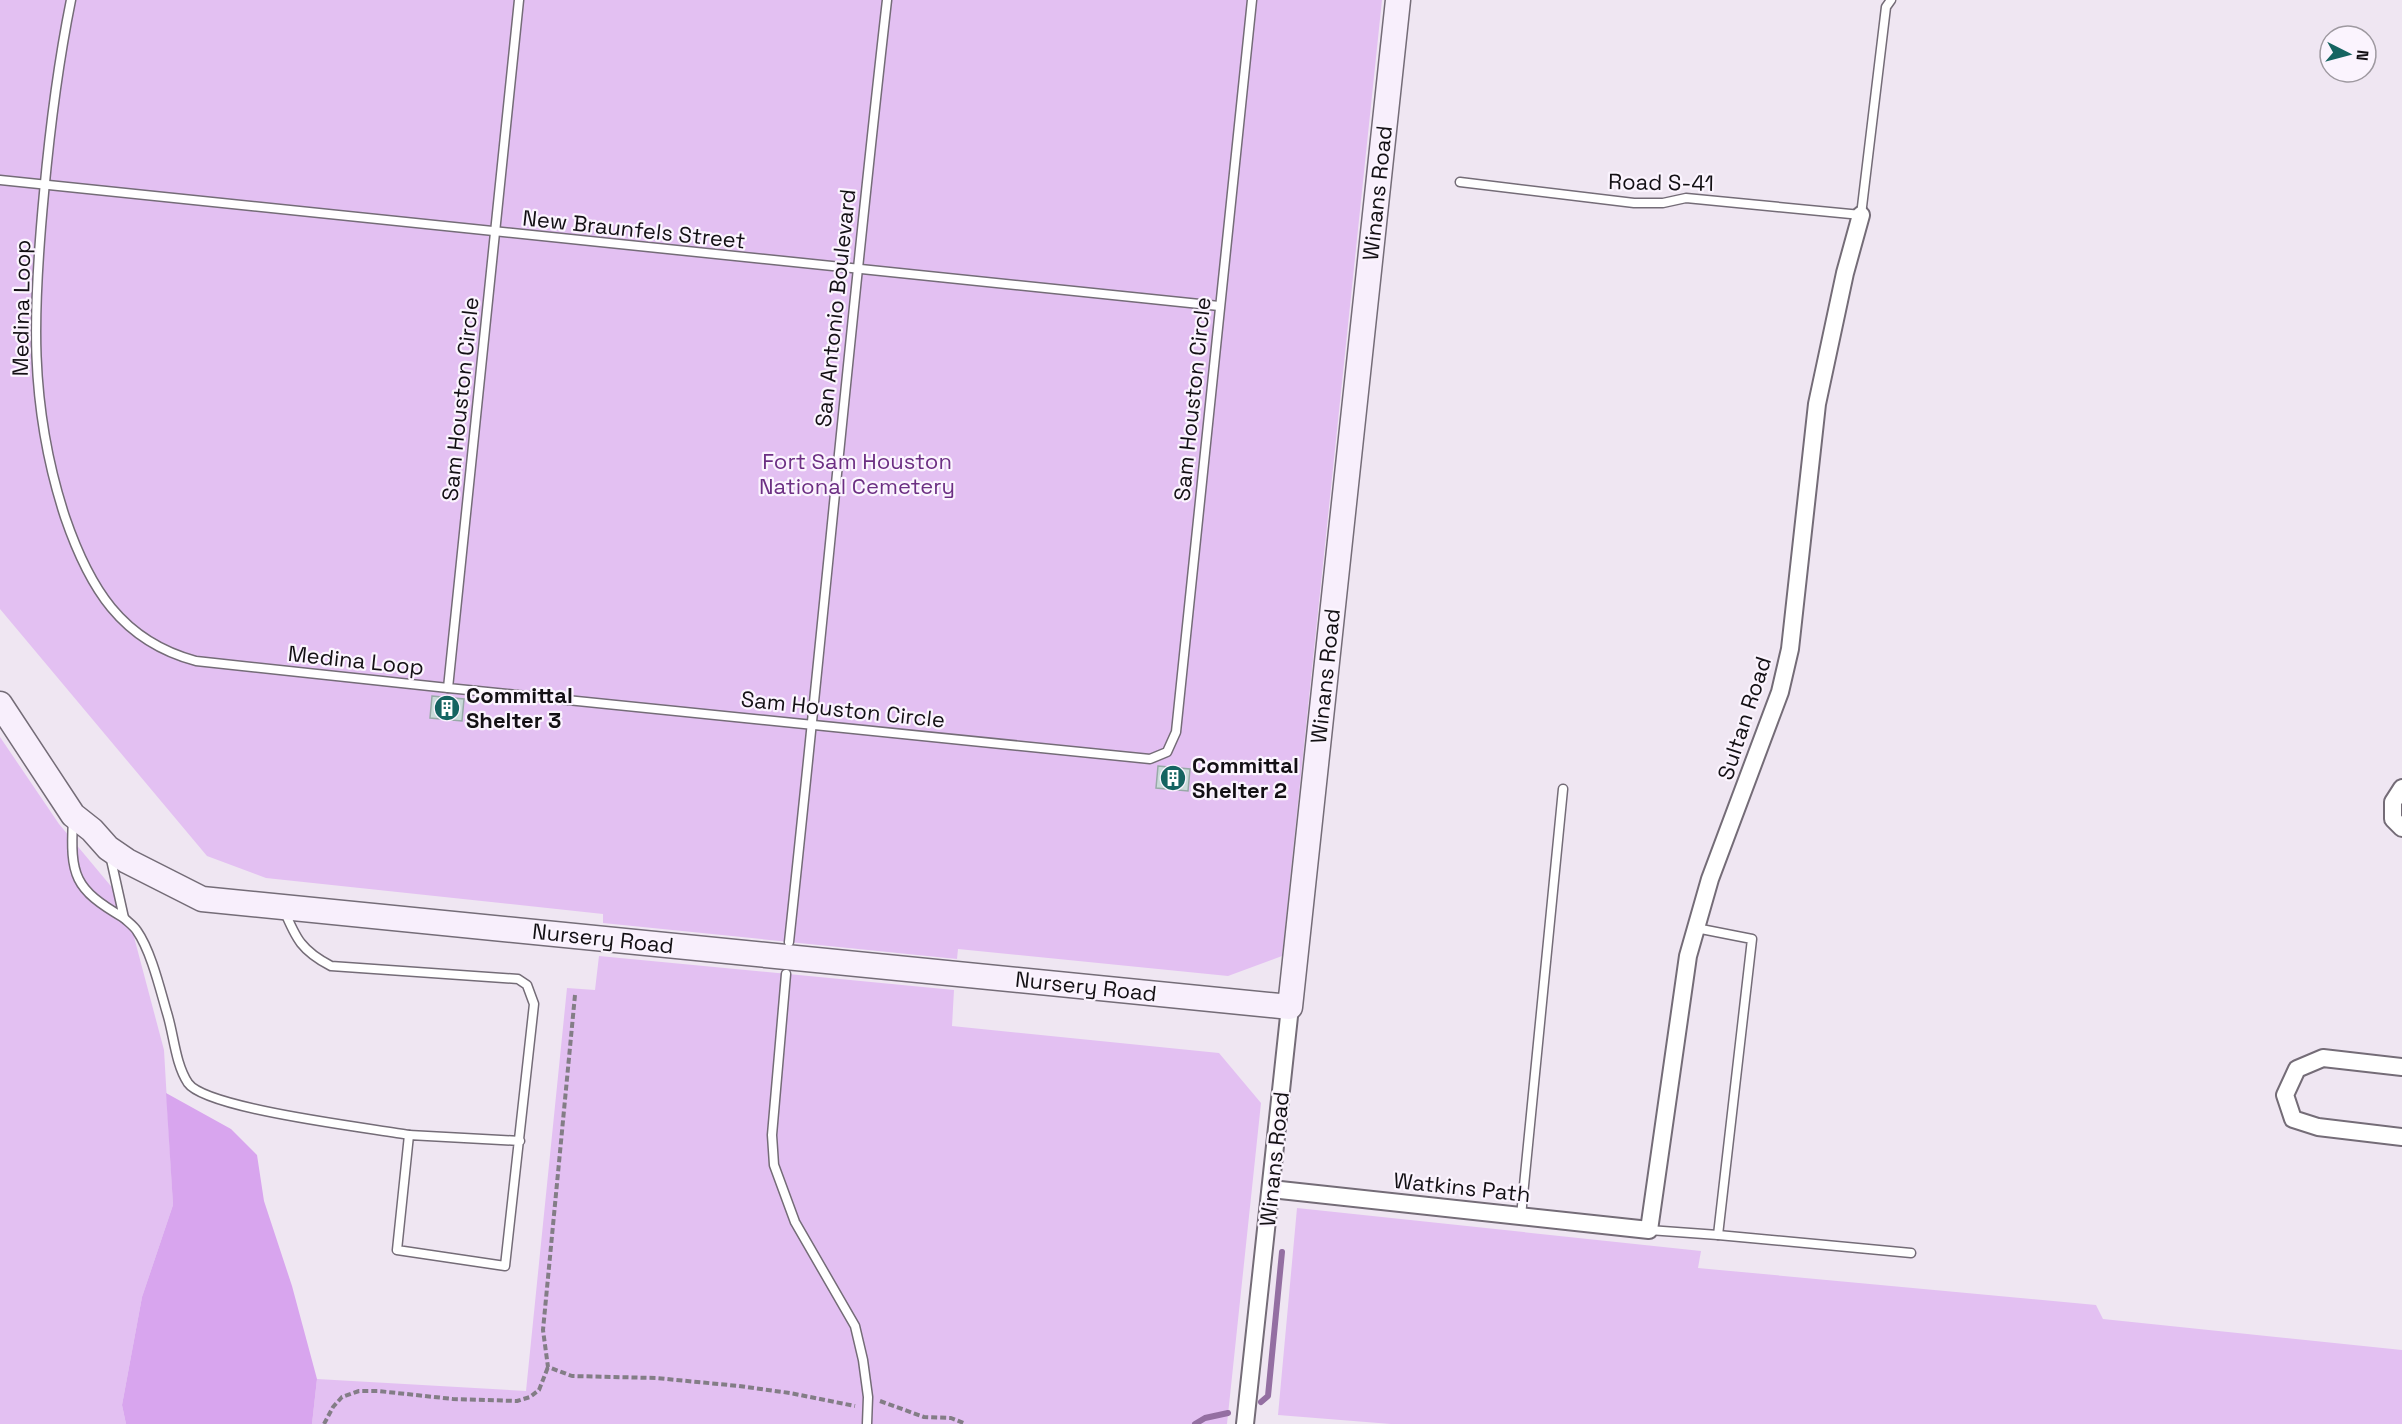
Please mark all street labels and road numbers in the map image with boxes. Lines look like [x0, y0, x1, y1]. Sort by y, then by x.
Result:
street label: Winans Road [1356, 124, 1398, 262]
street label: Road S-41 [1608, 167, 1714, 197]
street label: San Antonio Boulevard [809, 188, 861, 428]
street label: New Braunfels Street [521, 203, 747, 255]
street label: Medina Loop [6, 239, 36, 377]
street label: Sam Houston Circle [435, 296, 485, 502]
street label: Sam Houston Circle [1167, 296, 1217, 502]
street label: Winans Road [1304, 607, 1346, 745]
street label: Medina Loop [287, 639, 425, 681]
street label: Sultan Road [1711, 653, 1777, 783]
street label: Sam Houston Circle [740, 684, 946, 734]
street label: Nursery Road [531, 917, 675, 959]
street label: Nursery Road [1014, 965, 1158, 1007]
street label: Winans Road [1253, 1090, 1295, 1228]
street label: Watkins Path [1392, 1166, 1532, 1208]

